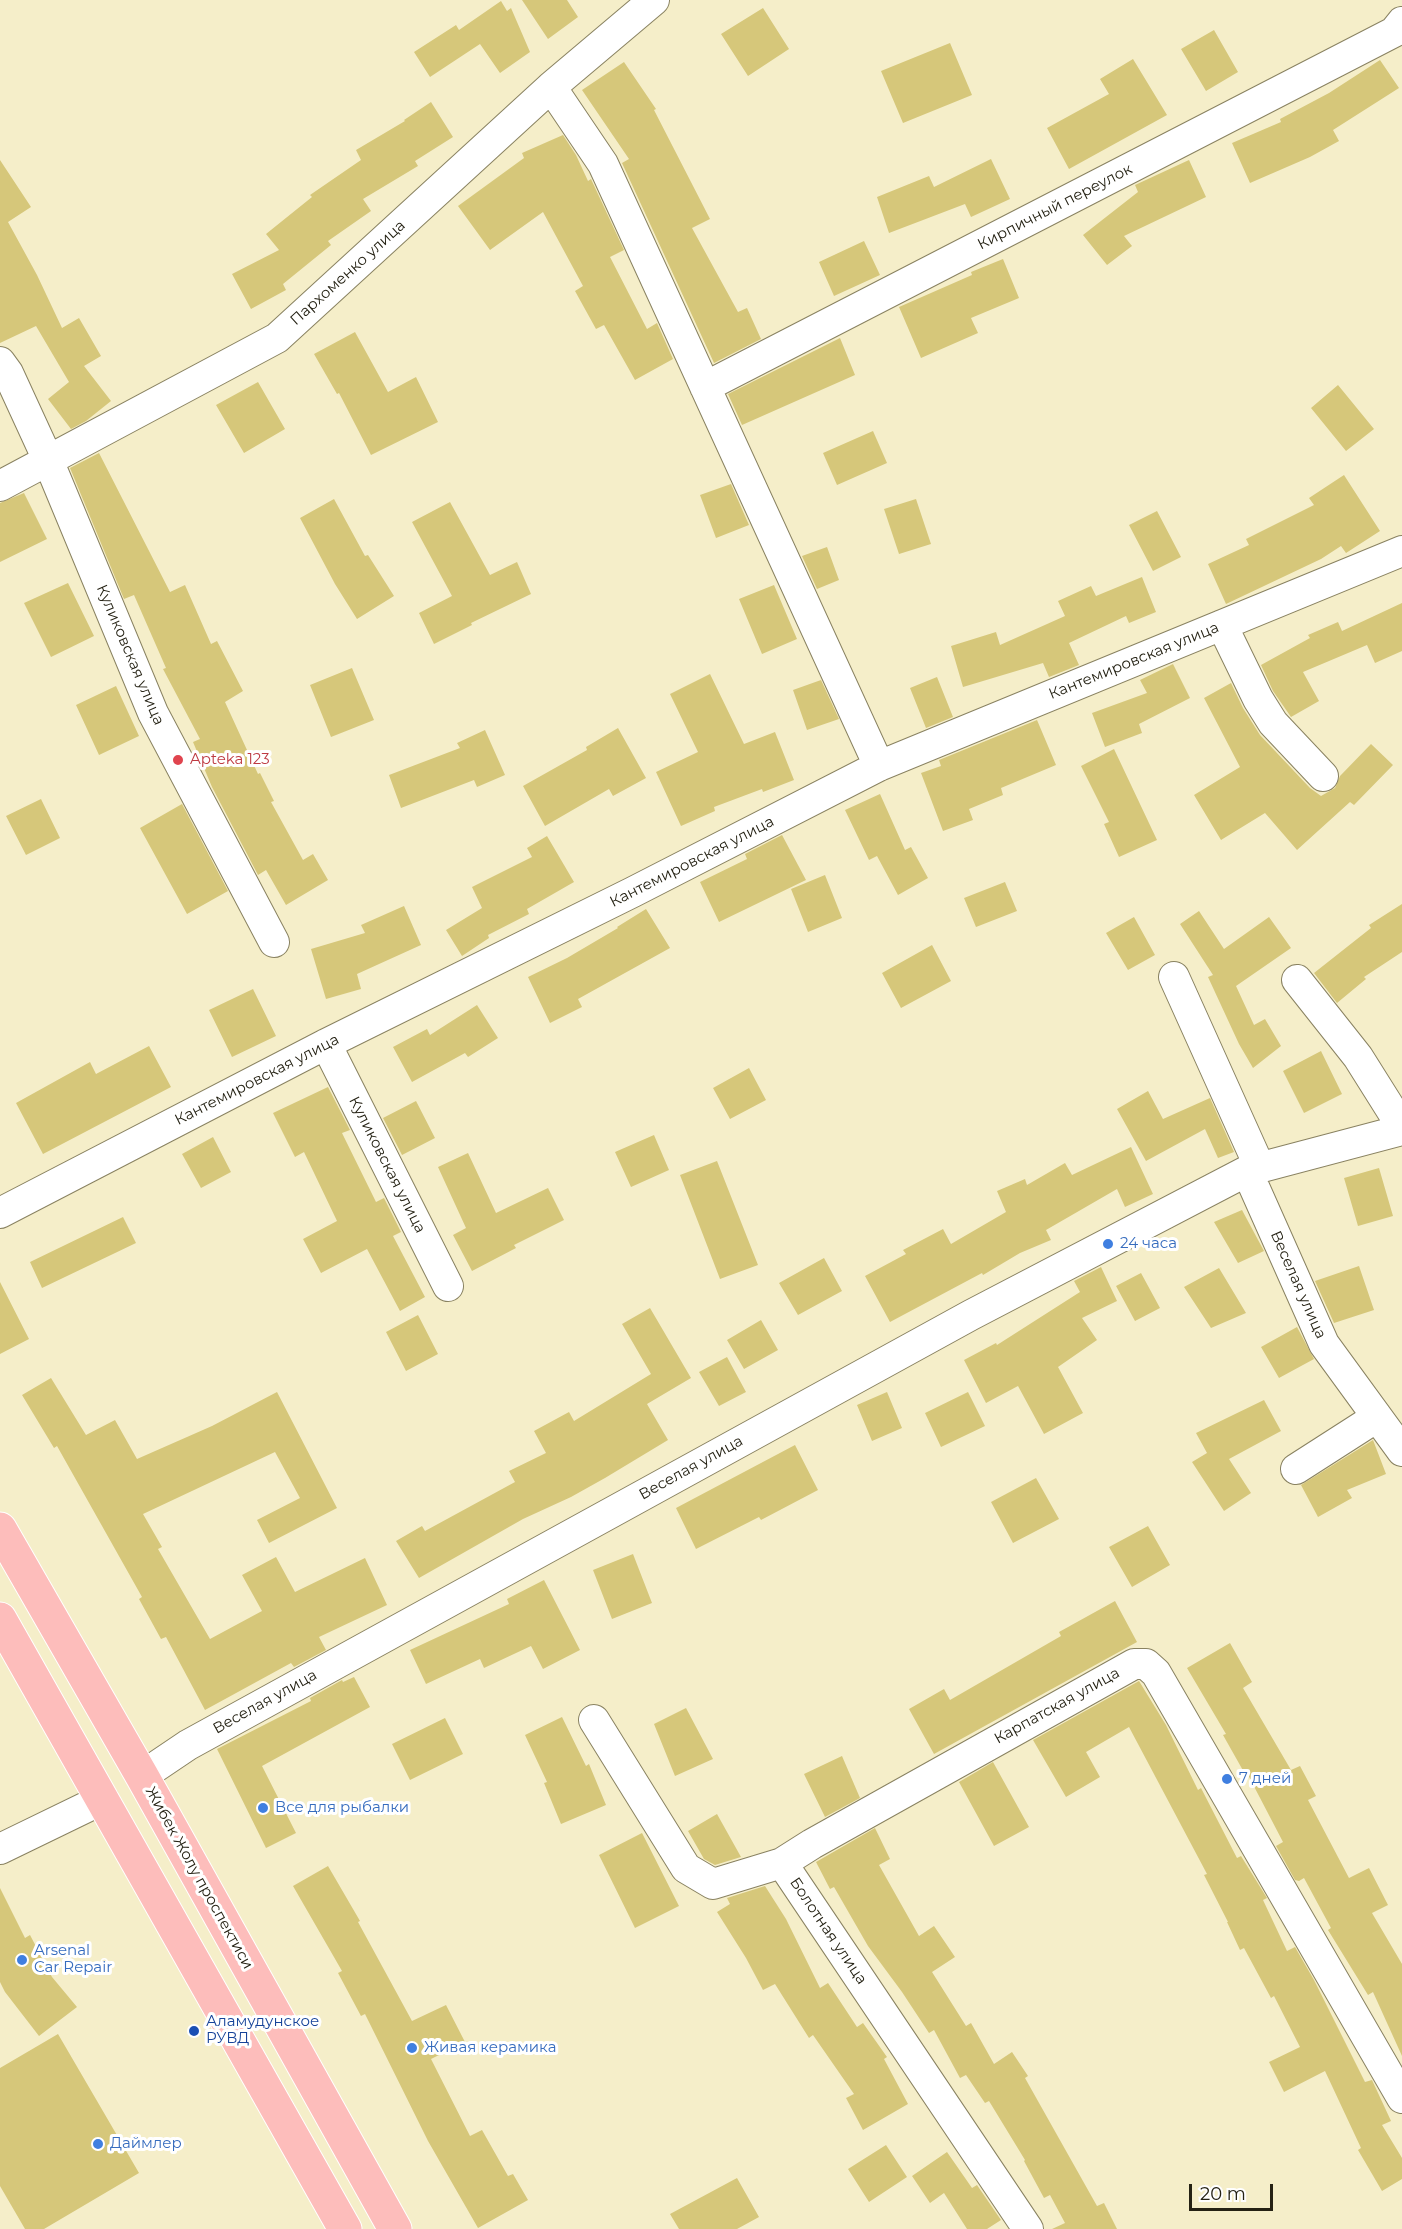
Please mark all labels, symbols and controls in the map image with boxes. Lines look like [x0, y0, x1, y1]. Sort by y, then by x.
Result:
street label: Кирпичный переулок [975, 160, 1135, 254]
street label: Пархоменко улица [287, 217, 409, 329]
street label: Куликовская улица [92, 582, 168, 728]
street label: Кантемировская улица [1046, 619, 1222, 703]
place label: Apteka 123 [190, 751, 270, 769]
marker: Apteka 123 [171, 753, 185, 767]
street label: Кантемировская улица [607, 813, 777, 911]
street label: Кантемировская улица [172, 1031, 342, 1129]
street label: Куликовская улица [345, 1094, 429, 1236]
street label: Веселая улица [1266, 1228, 1330, 1342]
place label: 24 часа [1120, 1235, 1177, 1253]
marker: 24 часа [1101, 1237, 1115, 1251]
street label: Веселая улица [636, 1432, 746, 1504]
street label: Карпатская улица [991, 1664, 1123, 1748]
street label: Веселая улица [210, 1666, 320, 1738]
place label: 7 дней [1239, 1770, 1291, 1788]
marker: 7 дней [1220, 1772, 1234, 1786]
street label: Жибек Жолу проспектиси [141, 1784, 257, 1972]
place label: Все для рыбалки [275, 1799, 409, 1817]
marker: Все для рыбалки [256, 1801, 270, 1815]
street label: Болотная улица [786, 1874, 870, 1988]
place label: Arsenal Car Repair [34, 1942, 112, 1977]
marker: Arsenal Car Repair [15, 1953, 29, 1967]
place label: Аламудунское РУВД [206, 2013, 319, 2048]
marker: Аламудунское РУВД [187, 2024, 201, 2038]
place label: Живая керамика [424, 2039, 556, 2057]
marker: Живая керамика [405, 2041, 419, 2055]
place label: Даймлер [110, 2135, 182, 2153]
marker: Даймлер [91, 2137, 105, 2151]
scale bar [1192, 2172, 1276, 2210]
text: 20 m [1200, 2183, 1246, 2205]

